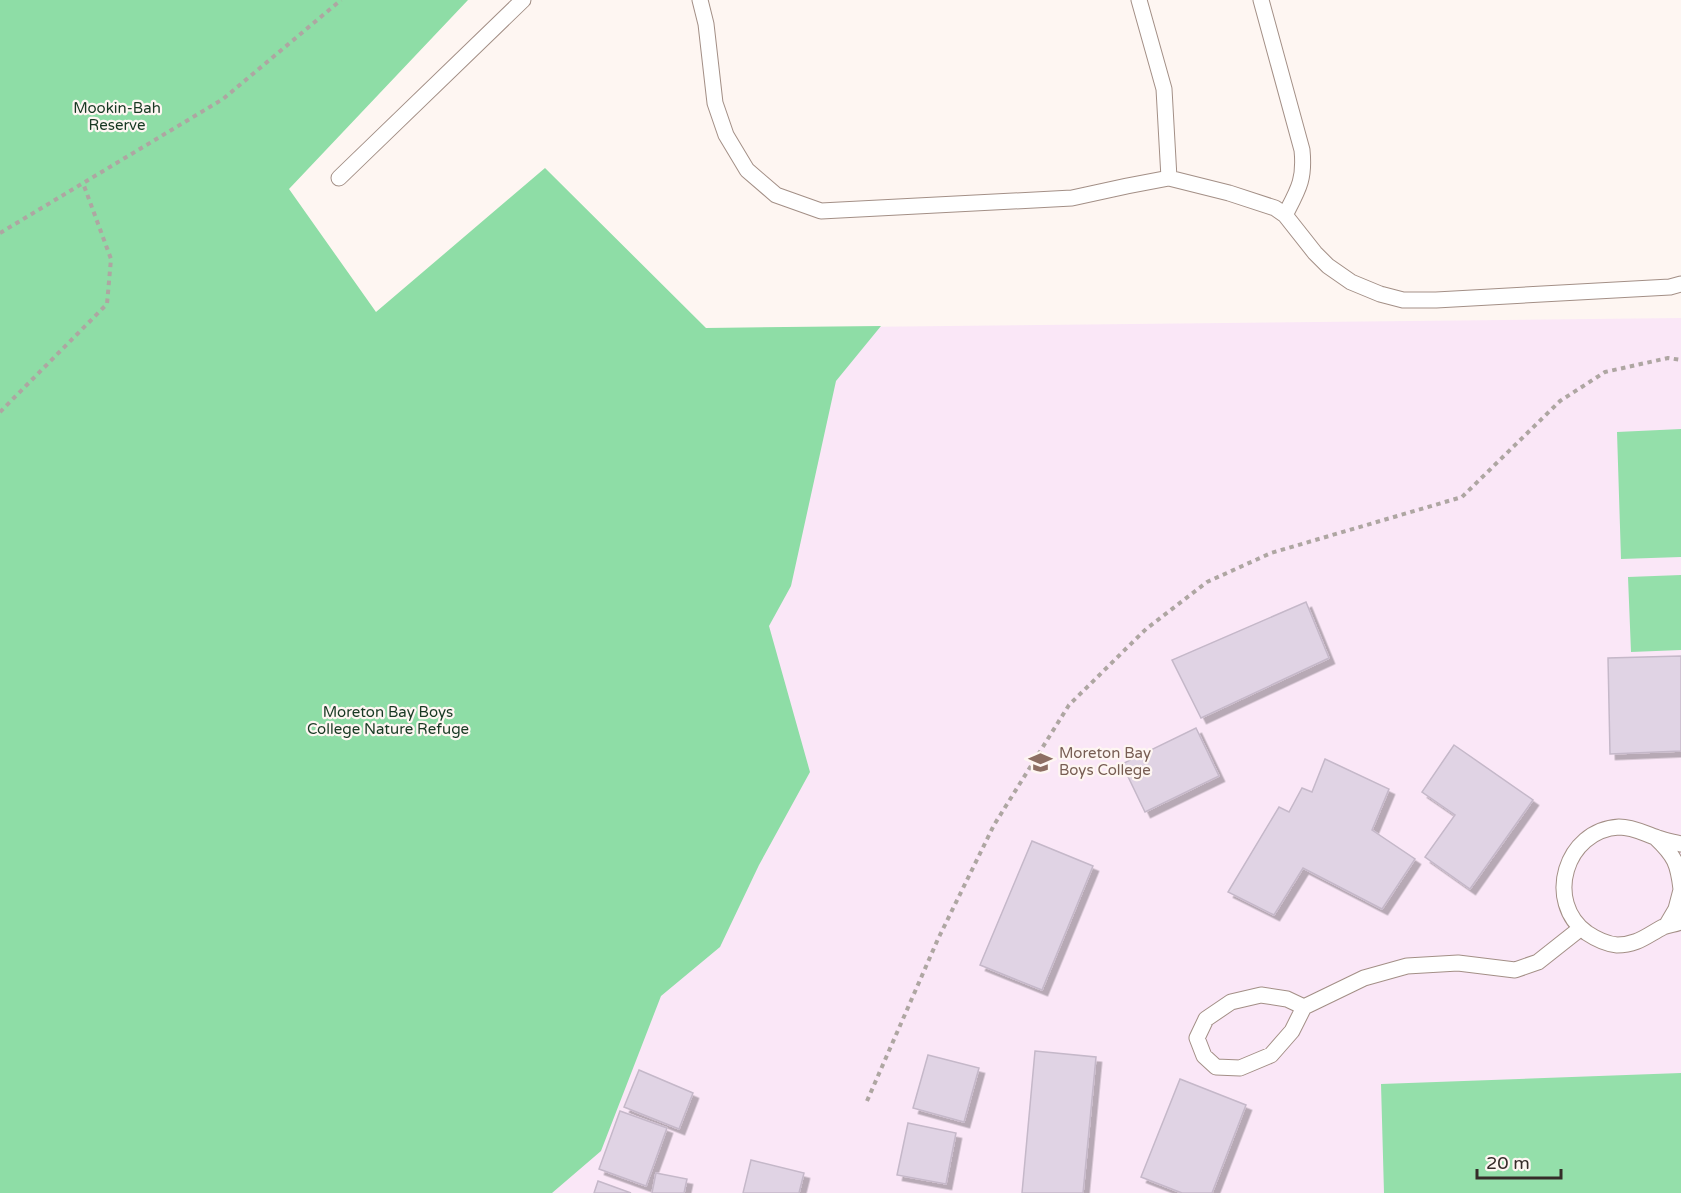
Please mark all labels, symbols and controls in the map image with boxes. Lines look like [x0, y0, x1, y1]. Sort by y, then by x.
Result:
park label: Mookin-Bah Reserve [73, 99, 161, 134]
park label: Moreton Bay Boys College Nature Refuge [307, 703, 469, 738]
place label: Moreton Bay Boys College [1059, 744, 1151, 779]
school or university icon: Moreton Bay Boys College [1028, 749, 1054, 775]
scale bar [1477, 1142, 1561, 1180]
text: 20 m [1486, 1152, 1530, 1174]

